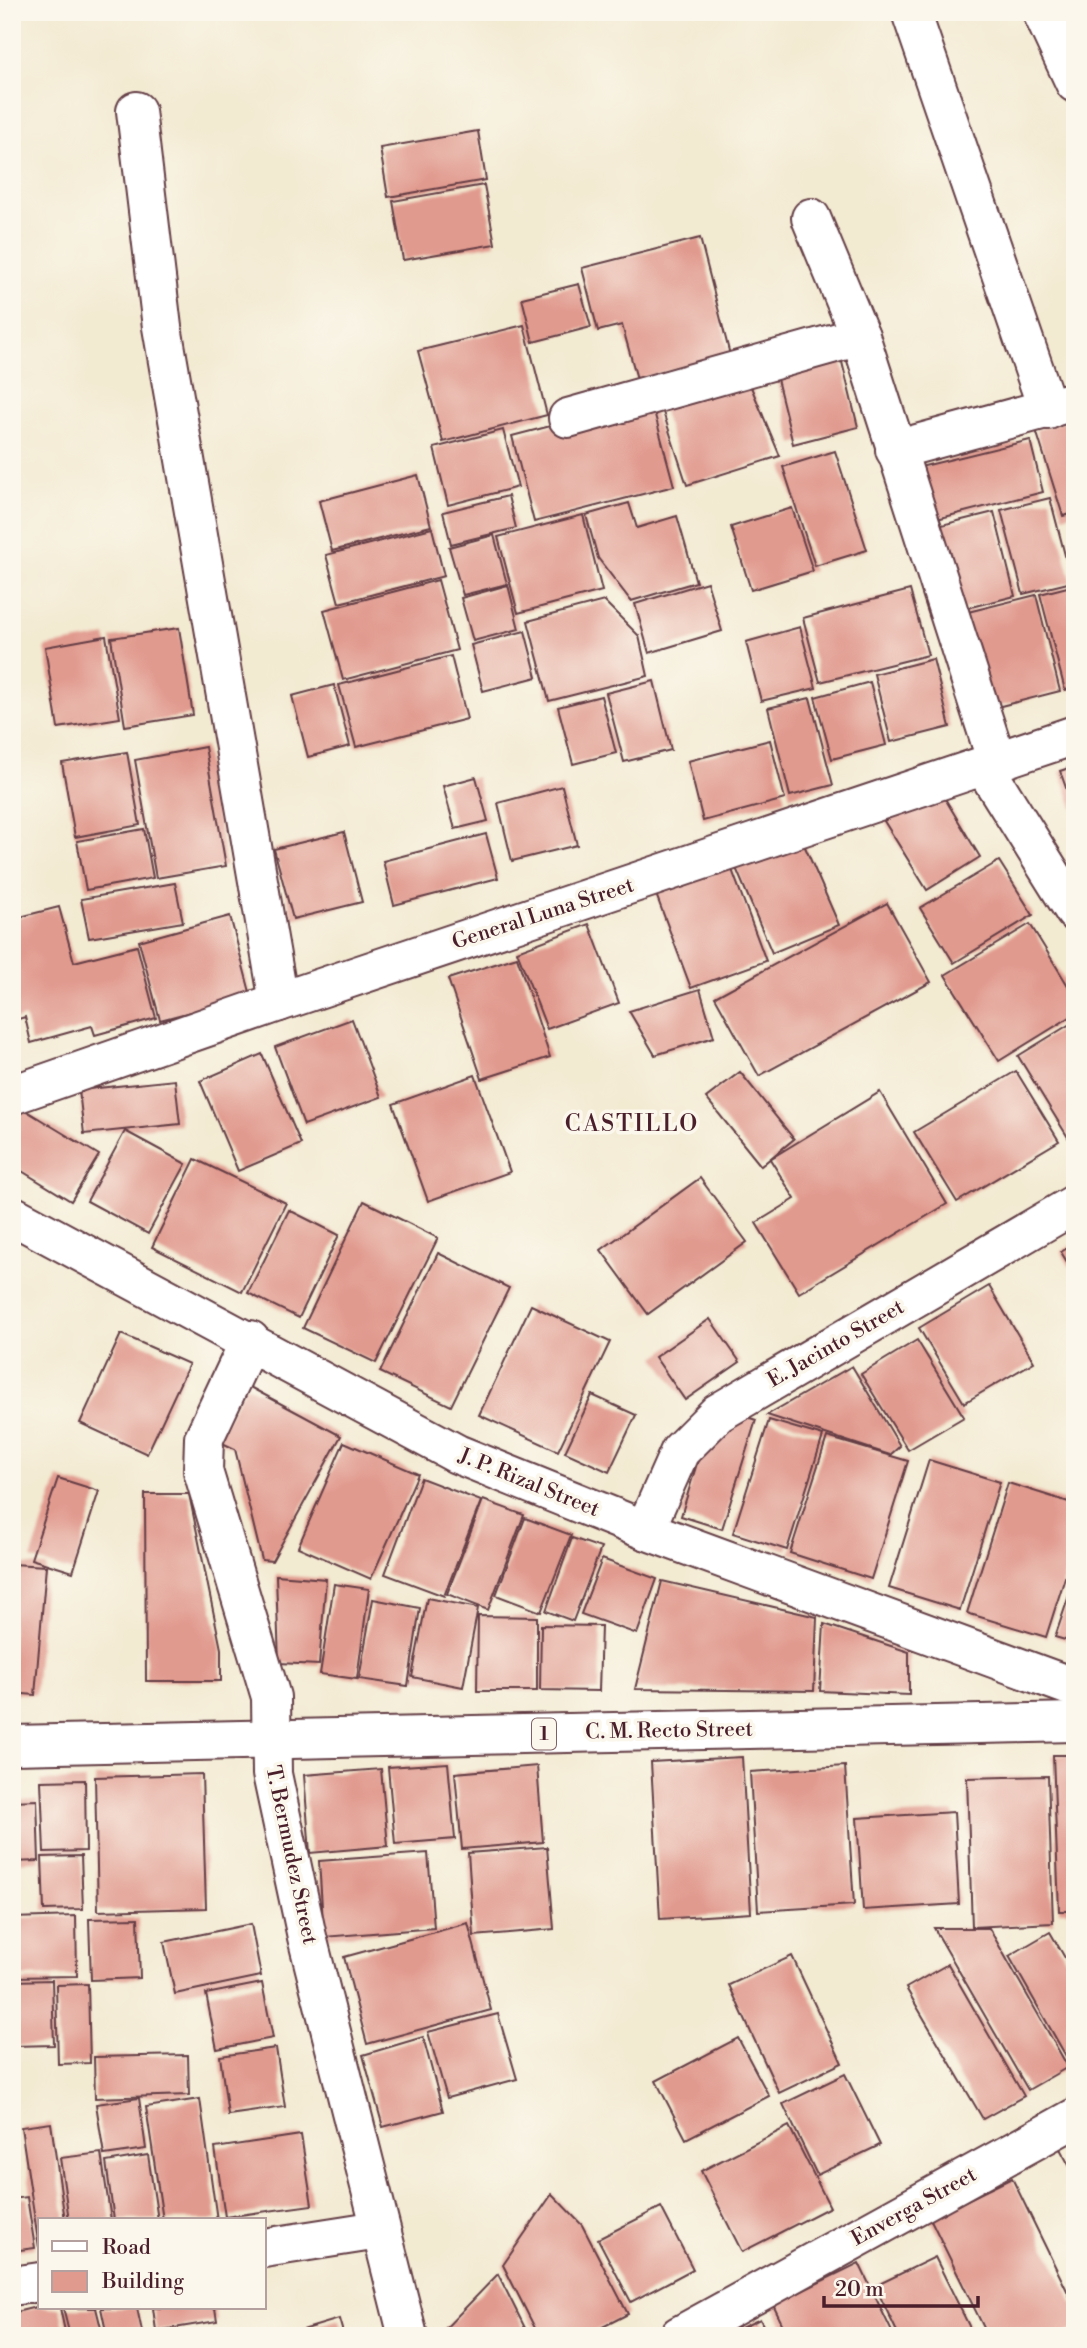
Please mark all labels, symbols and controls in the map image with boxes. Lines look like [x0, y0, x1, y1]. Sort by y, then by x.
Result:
street label: General Luna Street [449, 872, 638, 956]
district label: CASTILLO [565, 1110, 699, 1138]
street label: E. Jacinto Street [763, 1294, 909, 1394]
street label: J. P. Rizal Street [454, 1443, 604, 1523]
street label: C. M. Recto Street [585, 1717, 754, 1745]
road number: 1 [532, 1718, 556, 1750]
street label: T. Bermudez Street [259, 1763, 323, 1947]
street label: Enverga Street [847, 2162, 982, 2252]
legend [38, 2218, 266, 2310]
text: Road [102, 2235, 151, 2261]
scale bar [824, 2264, 978, 2308]
text: Building [101, 2269, 184, 2295]
text: 20 m [835, 2277, 884, 2303]

